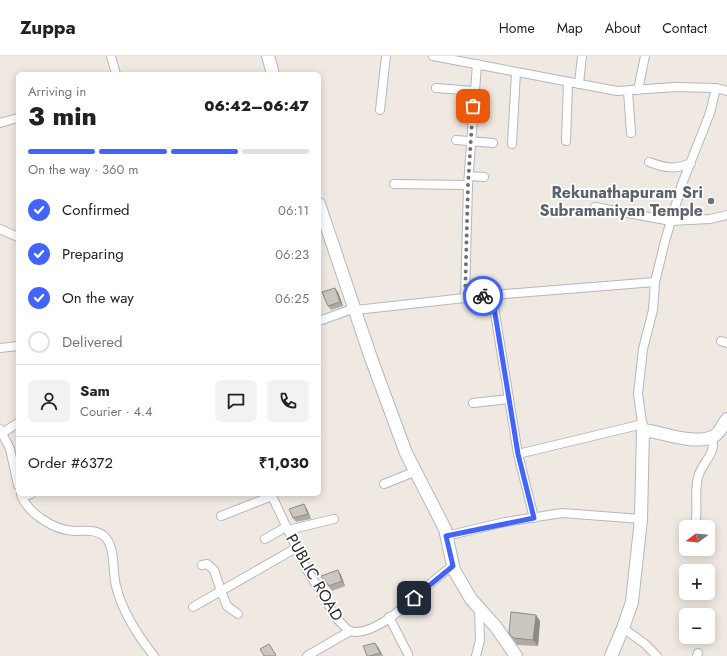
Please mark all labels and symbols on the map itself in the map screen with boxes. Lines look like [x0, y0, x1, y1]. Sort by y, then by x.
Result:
pin [456, 89, 490, 123]
place label: Rekunathapuram Sri Subramaniyan Temple [539, 181, 703, 222]
marker: Rekunathapuram Sri Subramaniyan Temple [706, 196, 716, 206]
courier [463, 276, 503, 316]
north arrow [679, 520, 715, 556]
street label: PUBLIC ROAD [280, 529, 349, 625]
pin [397, 581, 431, 615]

